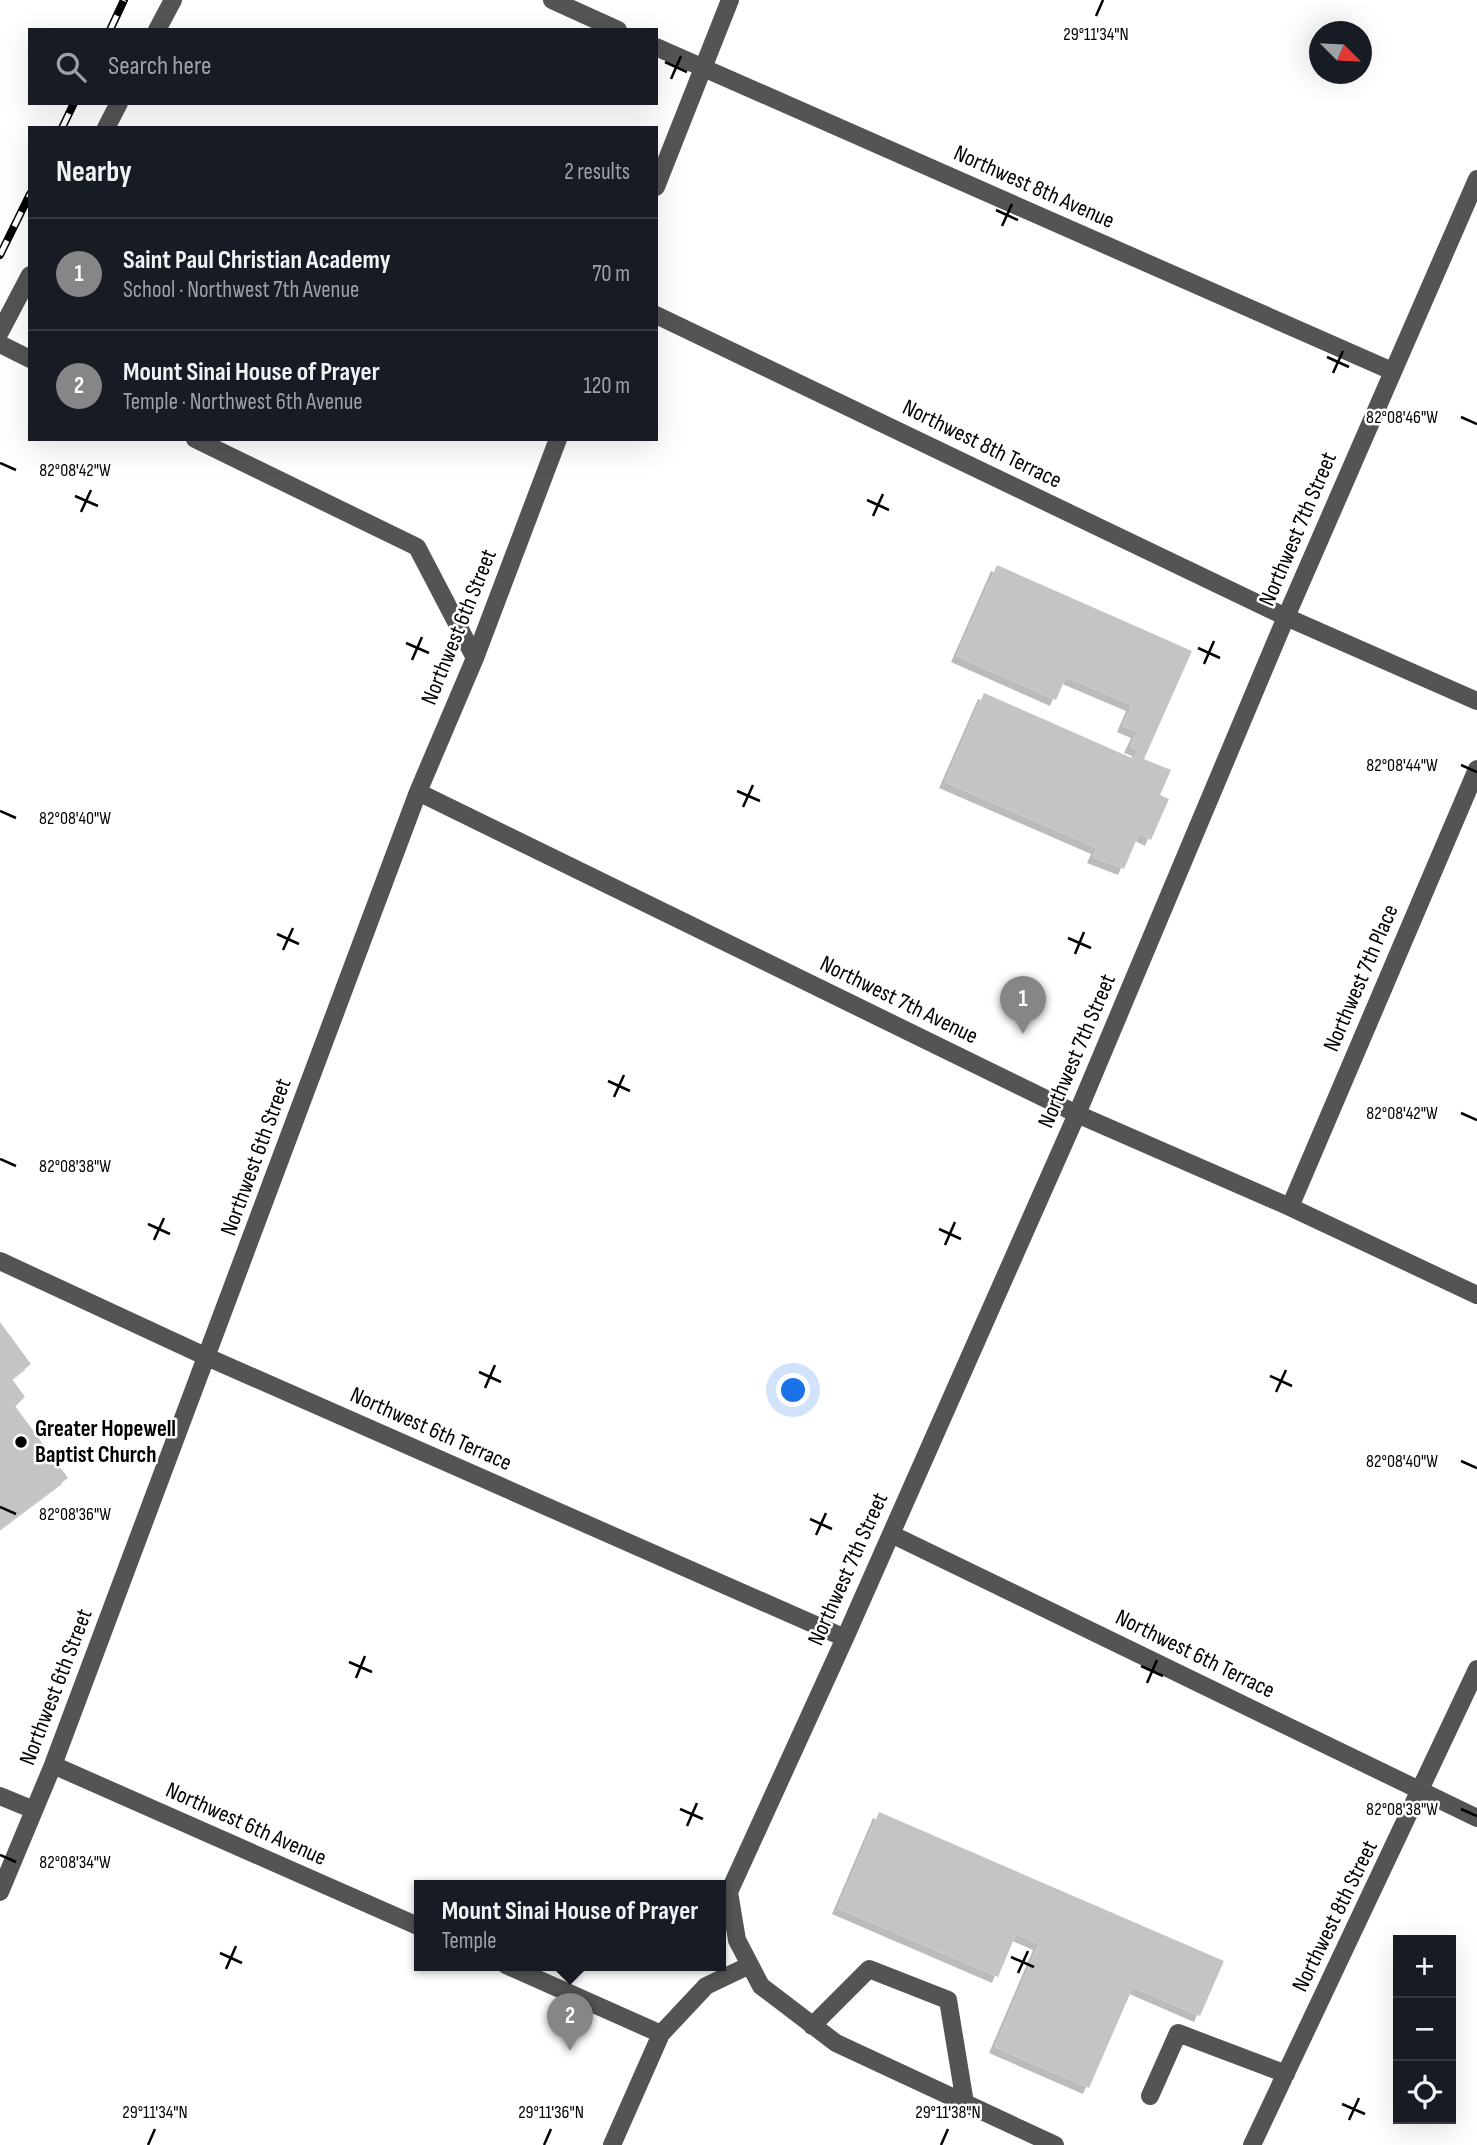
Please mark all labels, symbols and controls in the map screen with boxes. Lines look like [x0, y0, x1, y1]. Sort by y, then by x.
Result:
north arrow [1309, 21, 1372, 84]
text: 29°11'34"N [1063, 24, 1129, 45]
search box [28, 28, 658, 105]
icon: search [52, 48, 90, 86]
text: Search here [108, 51, 211, 82]
street label: Northwest 8th Avenue [949, 139, 1119, 235]
text: Nearby [56, 154, 132, 190]
text: 2 results [564, 158, 630, 186]
text: Saint Paul Christian Academy [123, 245, 390, 276]
text: 1 [74, 260, 84, 288]
text: 70 m [592, 260, 630, 288]
text: School · Northwest 7th Avenue [123, 276, 359, 304]
text: Mount Sinai House of Prayer [123, 357, 380, 388]
text: 2 [74, 372, 84, 400]
text: 120 m [584, 372, 630, 400]
text: Temple · Northwest 6th Avenue [123, 388, 363, 416]
street label: Northwest 8th Terrace [898, 393, 1066, 495]
text: 82°08'46"W [1366, 407, 1438, 428]
street label: Northwest 7th Street [1253, 448, 1343, 610]
text: 82°08'42"W [39, 460, 111, 481]
street label: Northwest 6th Street [415, 545, 503, 709]
text: 82°08'44"W [1366, 755, 1438, 776]
text: 82°08'40"W [39, 808, 111, 829]
street label: Northwest 7th Place [1317, 900, 1405, 1056]
street label: Northwest 7th Avenue [815, 950, 983, 1050]
street label: Northwest 7th Street [1032, 970, 1122, 1132]
pin: 1 [1000, 976, 1046, 1034]
street label: Northwest 6th Street [215, 1075, 297, 1239]
text: 82°08'42"W [1366, 1103, 1438, 1124]
text: 82°08'38"W [39, 1156, 111, 1177]
your location [776, 1373, 810, 1407]
street label: Northwest 6th Terrace [346, 1381, 516, 1477]
place label: Greater Hopewell Baptist Church [35, 1415, 176, 1469]
marker: Greater Hopewell Baptist Church [13, 1434, 29, 1450]
text: 82°08'40"W [1366, 1451, 1438, 1472]
street label: Northwest 7th Street [802, 1488, 894, 1650]
text: 82°08'36"W [39, 1504, 111, 1525]
street label: Northwest 6th Terrace [1111, 1603, 1279, 1705]
street label: Northwest 6th Street [13, 1605, 99, 1769]
street label: Northwest 6th Avenue [161, 1776, 331, 1872]
text: 82°08'38"W [1366, 1799, 1438, 1820]
street label: Northwest 8th Street [1286, 1836, 1384, 1996]
text: 82°08'34"W [39, 1852, 111, 1873]
popup [414, 1880, 726, 1971]
text: Mount Sinai House of Prayer [442, 1896, 698, 1927]
text: Temple [442, 1927, 497, 1955]
map controls [1393, 1935, 1456, 2124]
button: + [1393, 1935, 1456, 1998]
pin: 2 [547, 1993, 593, 2051]
button: − [1393, 1998, 1456, 2061]
button: locate [1393, 2061, 1456, 2124]
text: 29°11'34"N [122, 2102, 188, 2123]
text: 29°11'36"N [518, 2102, 584, 2123]
text: 29°11'38"N [915, 2102, 981, 2123]

